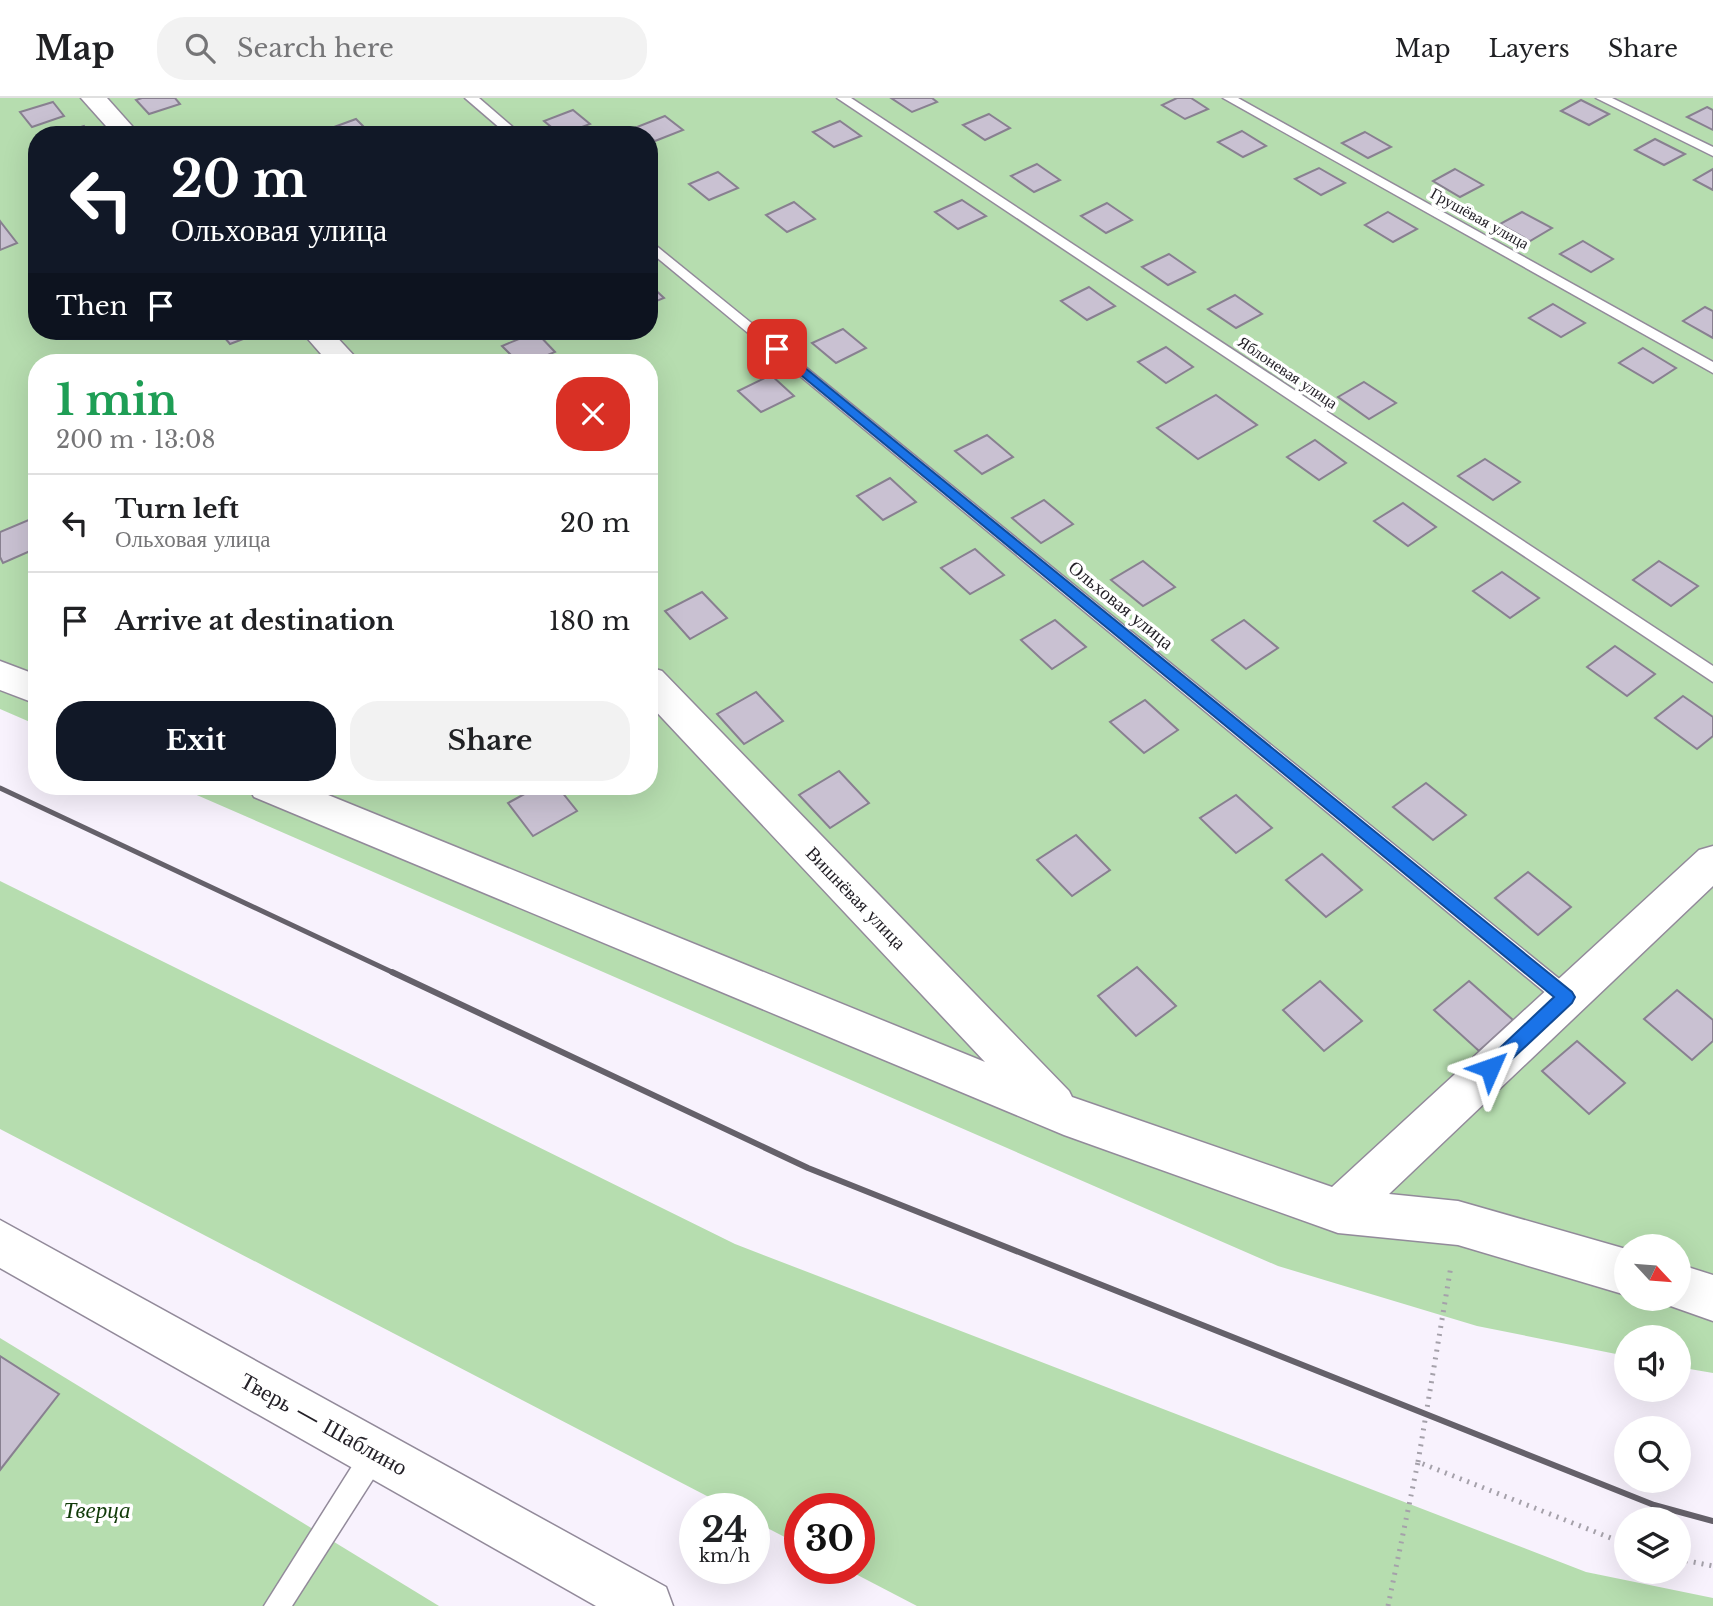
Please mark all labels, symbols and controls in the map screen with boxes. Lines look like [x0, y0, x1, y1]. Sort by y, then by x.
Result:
search box [157, 17, 647, 80]
text: Map [35, 28, 115, 69]
icon: search [181, 29, 219, 67]
text: Search here [237, 32, 394, 64]
text: Map [1395, 34, 1451, 63]
text: Layers [1489, 34, 1570, 63]
text: Share [1608, 34, 1678, 63]
text: 20 m [171, 149, 307, 210]
icon: left [56, 154, 147, 245]
street label: Грушёвая улица [1427, 183, 1533, 253]
text: Ольховая улица [171, 210, 387, 250]
icon: arrive [142, 287, 180, 325]
text: Then [56, 290, 128, 322]
pin [747, 319, 807, 379]
icon: arrive [758, 330, 796, 368]
street label: Яблоневая улица [1234, 331, 1342, 413]
text: 1 min [56, 374, 178, 426]
button: close [556, 377, 630, 451]
text: 200 m · 13:08 [56, 426, 215, 454]
text: Turn left [115, 493, 239, 525]
icon: left [56, 504, 94, 542]
text: 20 m [560, 507, 630, 539]
text: Ольховая улица [115, 525, 270, 553]
street label: Ольховая улица [1064, 556, 1179, 655]
icon: arrive [56, 602, 94, 640]
text: Arrive at destination [115, 605, 395, 637]
text: 180 m [549, 605, 630, 637]
button: Exit [56, 701, 336, 781]
button: Share [350, 701, 630, 781]
street label: Вишнёвая улица [801, 842, 911, 955]
position arrow [1453, 1031, 1527, 1105]
north arrow [1614, 1234, 1690, 1311]
map controls [1614, 1234, 1691, 1584]
button: sound [1614, 1325, 1691, 1402]
street label: Тверь — Шаблино [236, 1366, 412, 1482]
button: search [1614, 1416, 1691, 1493]
speed limit sign: 30 [784, 1493, 875, 1584]
park label: Тверца [64, 1496, 130, 1524]
button: layers [1614, 1507, 1691, 1584]
text: 24 [701, 1508, 748, 1551]
text: km/h [699, 1545, 750, 1567]

